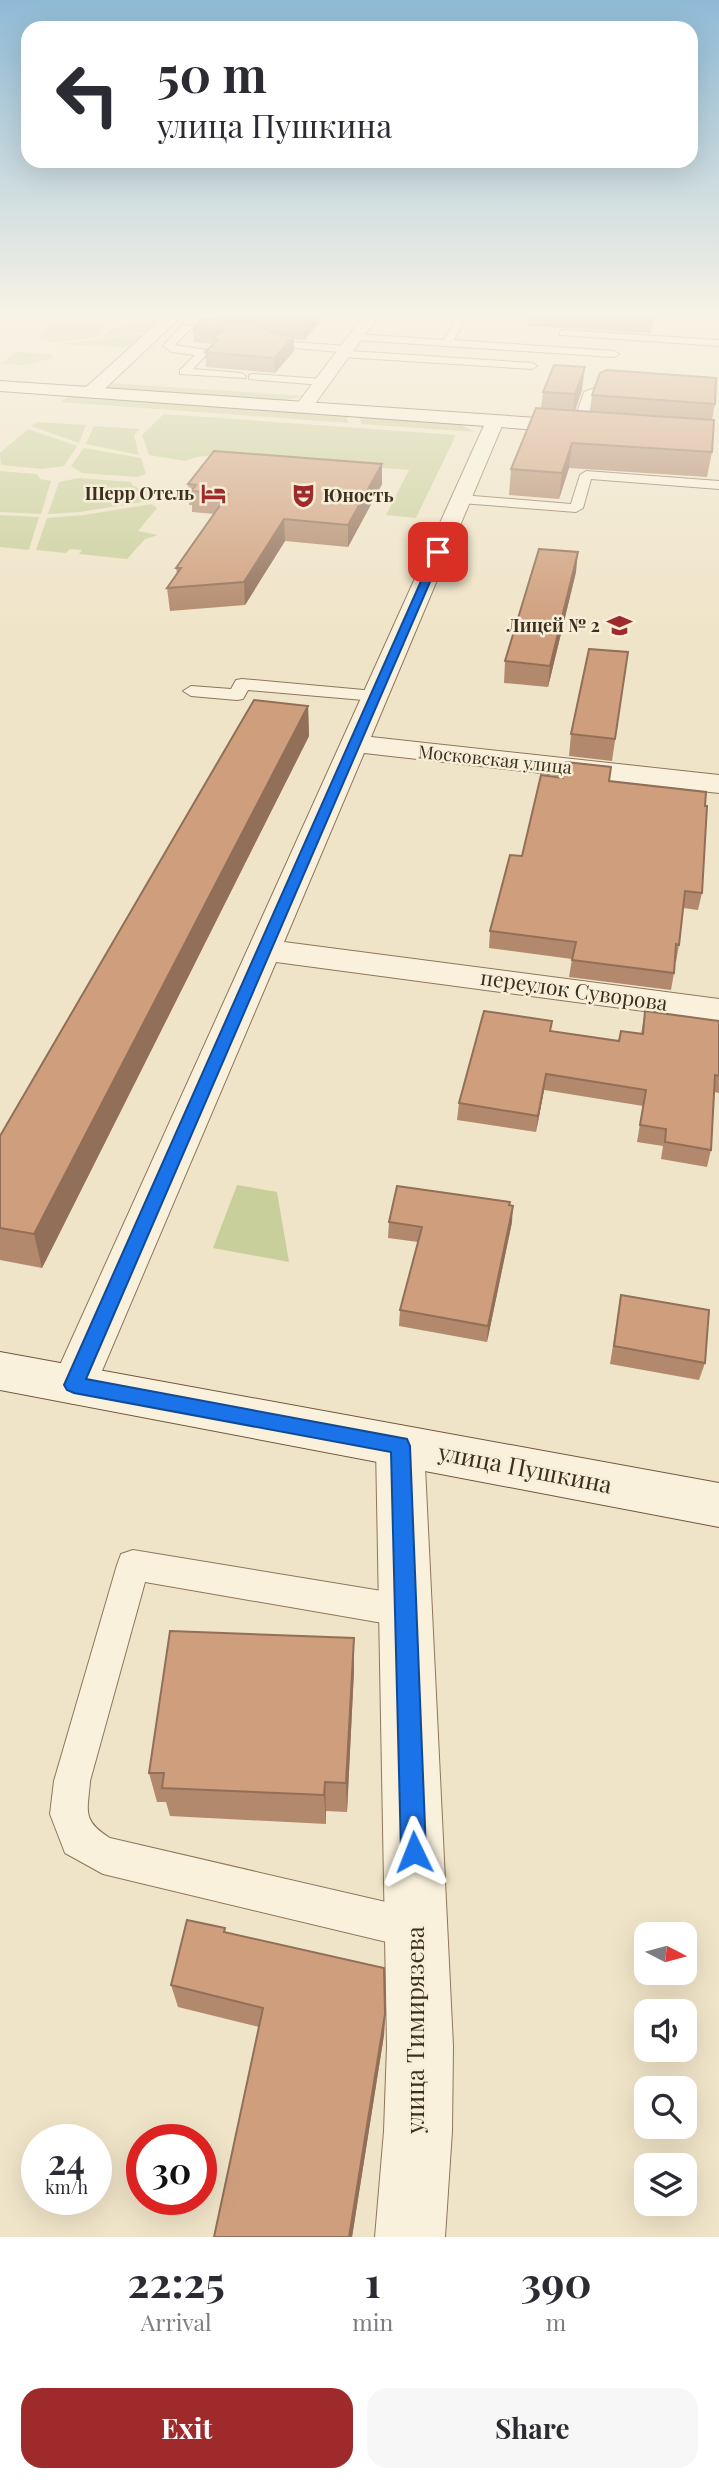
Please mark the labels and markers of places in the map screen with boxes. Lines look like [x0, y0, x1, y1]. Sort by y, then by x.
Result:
hotel icon: Шерр Отель [200, 480, 228, 508]
place label: Шерр Отель [85, 481, 194, 505]
theatre icon: Юность [289, 482, 317, 510]
place label: Юность [323, 483, 394, 507]
pin [408, 522, 468, 582]
school or university icon: Лицей № 2 [606, 612, 634, 640]
place label: Лицей № 2 [506, 613, 600, 637]

